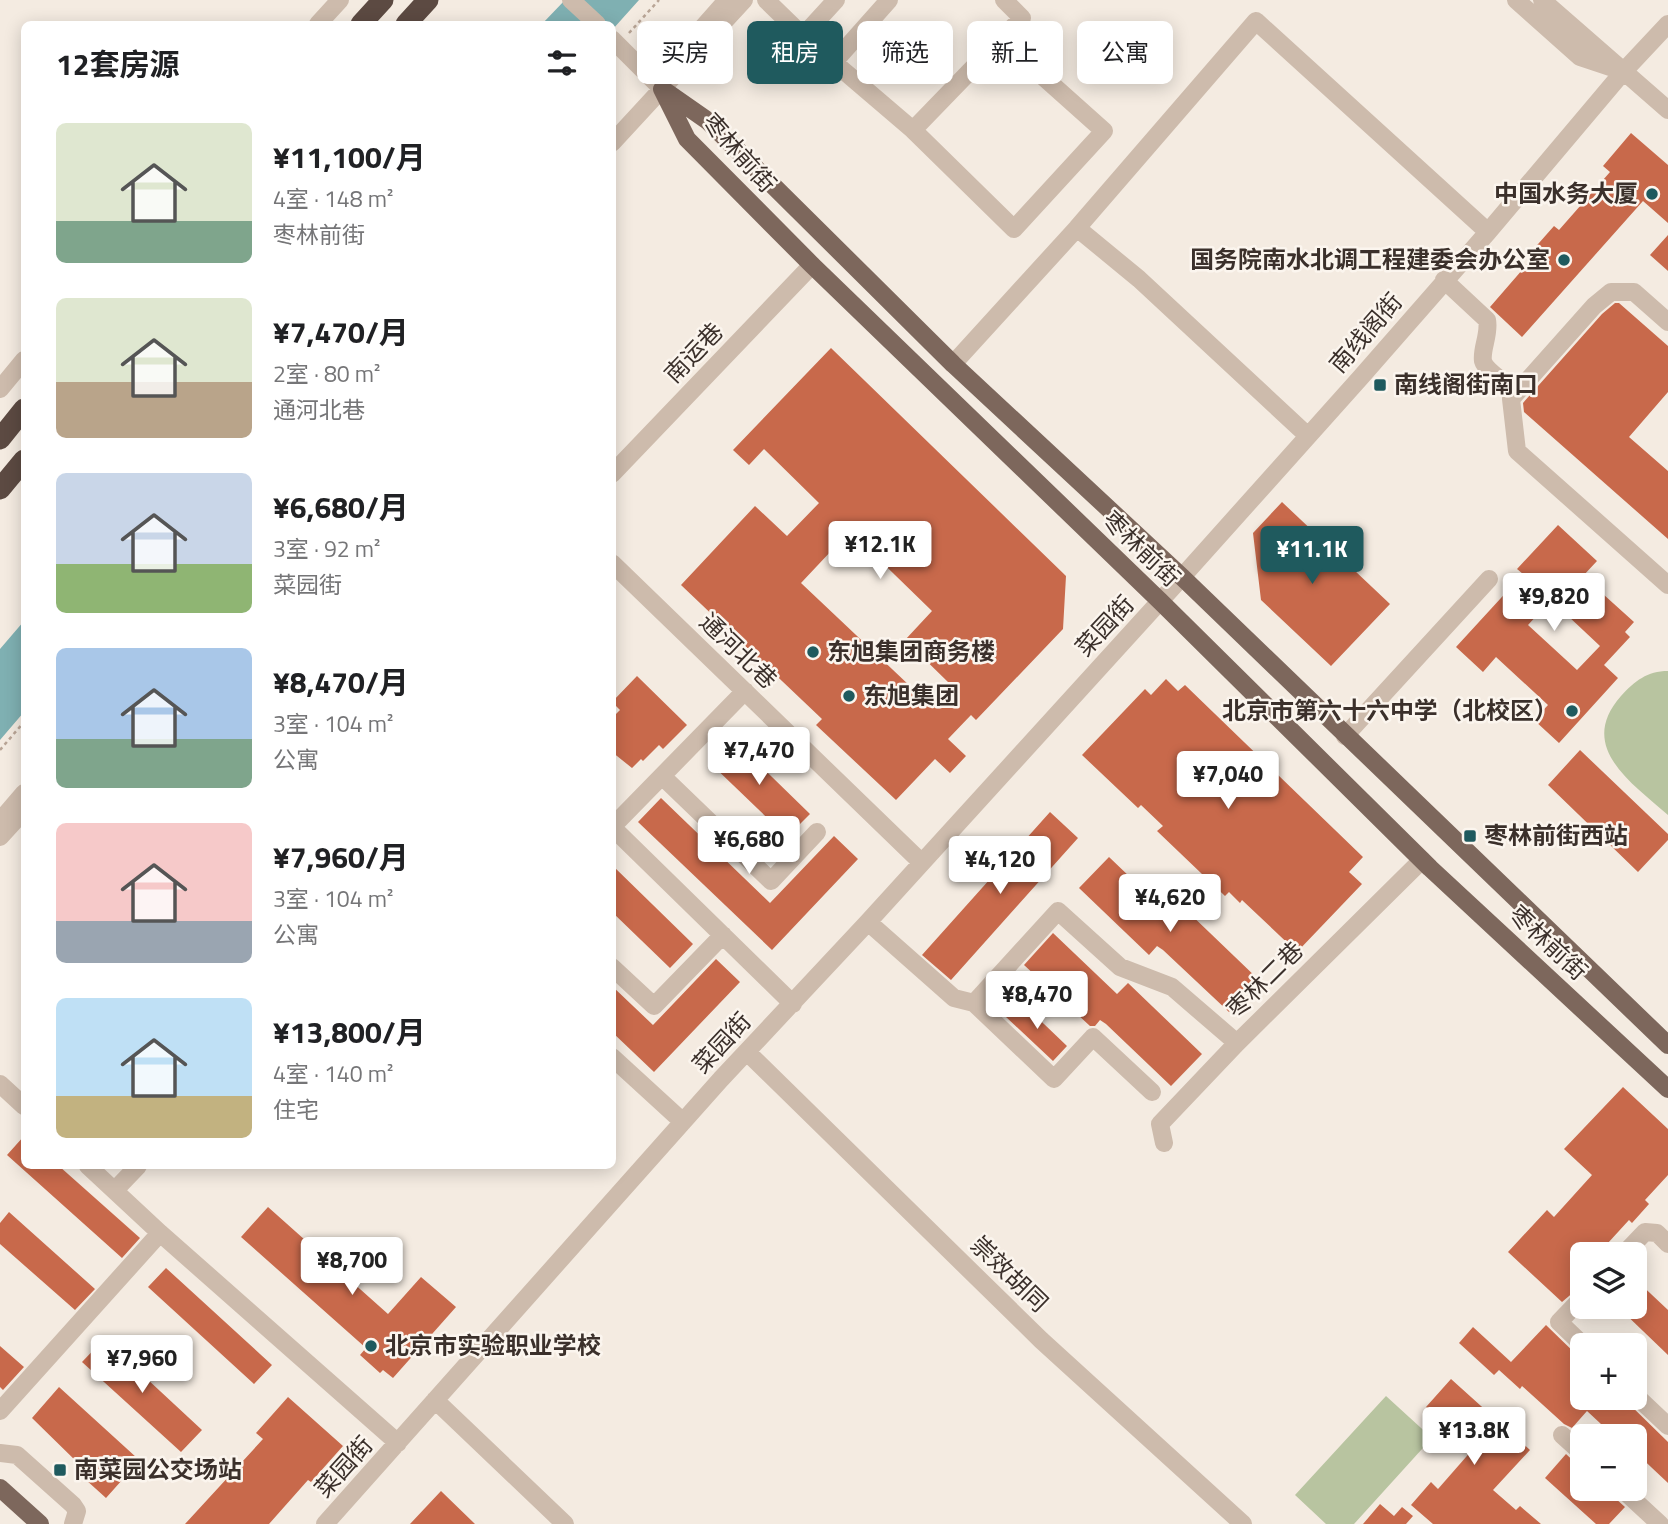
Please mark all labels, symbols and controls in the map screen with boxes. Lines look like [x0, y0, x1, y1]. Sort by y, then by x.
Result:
chip: 买房 [637, 21, 733, 84]
chip: 租房 [747, 21, 843, 84]
chip: 筛选 [857, 21, 953, 84]
chip: 新上 [967, 21, 1063, 84]
chip: 公寓 [1077, 21, 1173, 84]
text: 12套房源 [56, 41, 180, 87]
icon: filters [543, 44, 581, 82]
street label: 枣林前街 [694, 105, 785, 200]
text: ¥11,100/月 [273, 134, 426, 180]
icon: home [112, 151, 196, 235]
place label: 中国水务大厦 [1494, 175, 1638, 211]
text: 4室 · 148 m² [273, 181, 393, 216]
marker: 中国水务大厦 [1644, 186, 1660, 202]
text: 枣林前街 [273, 217, 365, 252]
place label: 国务院南水北调工程建委会办公室 [1190, 241, 1550, 277]
marker: 国务院南水北调工程建委会办公室 [1556, 252, 1572, 268]
street label: 南线阁街 [1320, 284, 1410, 380]
text: ¥7,470/月 [273, 309, 409, 355]
street label: 南运巷 [655, 314, 731, 391]
icon: home [112, 326, 196, 410]
text: 2室 · 80 m² [273, 356, 380, 391]
place label: 南线阁街南口 [1394, 366, 1538, 402]
marker: 南线阁街南口 [1372, 377, 1388, 393]
text: 通河北巷 [273, 392, 365, 427]
text: ¥6,680/月 [273, 484, 409, 530]
icon: home [112, 501, 196, 585]
street label: 枣林前街 [1095, 502, 1189, 595]
pin: ¥12.1K [823, 522, 937, 581]
text: ¥12.1K [844, 526, 916, 561]
pin: ¥11.1K [1255, 526, 1369, 586]
text: 3室 · 92 m² [273, 531, 380, 566]
text: ¥11.1K [1276, 531, 1348, 566]
text: 菜园街 [273, 567, 342, 602]
pin: ¥9,820 [1497, 574, 1611, 633]
text: ¥9,820 [1519, 578, 1589, 613]
street label: 菜园街 [1067, 587, 1142, 664]
street label: 通河北巷 [692, 604, 786, 697]
place label: 东旭集团商务楼 [827, 633, 995, 669]
marker: 东旭集团商务楼 [805, 644, 821, 660]
text: ¥8,470/月 [273, 659, 409, 705]
icon: home [112, 676, 196, 760]
place label: 东旭集团 [863, 677, 959, 713]
marker: 东旭集团 [841, 688, 857, 704]
place label: 北京市第六十六中学（北校区） [1222, 692, 1558, 728]
marker: 北京市第六十六中学（北校区） [1564, 703, 1580, 719]
text: 3室 · 104 m² [273, 706, 393, 741]
pin: ¥7,470 [702, 728, 816, 787]
text: ¥7,470 [724, 732, 794, 767]
text: 公寓 [273, 742, 319, 777]
pin: ¥7,040 [1171, 752, 1285, 811]
text: ¥7,040 [1193, 756, 1263, 791]
pin: ¥6,680 [692, 816, 806, 876]
place label: 枣林前街西站 [1484, 817, 1628, 853]
text: ¥6,680 [714, 821, 784, 856]
marker: 枣林前街西站 [1462, 828, 1478, 844]
text: ¥7,960/月 [273, 834, 409, 880]
pin: ¥4,120 [943, 836, 1057, 896]
text: ¥4,120 [965, 841, 1035, 876]
icon: home [112, 851, 196, 935]
pin: ¥4,620 [1113, 874, 1227, 934]
text: ¥4,620 [1135, 879, 1205, 914]
text: 3室 · 104 m² [273, 881, 393, 916]
street label: 枣林前街 [1501, 896, 1596, 988]
text: 公寓 [273, 917, 319, 952]
street label: 枣林二巷 [1218, 933, 1311, 1026]
pin: ¥8,470 [980, 972, 1094, 1031]
text: ¥8,470 [1002, 976, 1072, 1011]
street label: 菜园街 [684, 1004, 759, 1081]
text: ¥13,800/月 [273, 1009, 426, 1055]
icon: home [112, 1026, 196, 1110]
text: 4室 · 140 m² [273, 1056, 393, 1091]
text: 住宅 [273, 1092, 319, 1127]
street label: 崇效胡同 [963, 1227, 1057, 1320]
pin: ¥8,700 [295, 1238, 409, 1297]
text: ¥8,700 [317, 1242, 387, 1277]
map controls [1570, 1242, 1647, 1501]
button: layers [1570, 1242, 1647, 1319]
place label: 北京市实验职业学校 [385, 1327, 601, 1363]
button: + [1570, 1333, 1647, 1410]
pin: ¥7,960 [85, 1336, 199, 1395]
marker: 北京市实验职业学校 [363, 1338, 379, 1354]
text: ¥7,960 [107, 1340, 177, 1375]
pin: ¥13.8K [1417, 1408, 1531, 1467]
text: ¥13.8K [1438, 1412, 1510, 1447]
button: − [1570, 1424, 1647, 1501]
street label: 菜园街 [306, 1428, 381, 1505]
place label: 南菜园公交场站 [74, 1451, 242, 1487]
marker: 南菜园公交场站 [52, 1462, 68, 1478]

